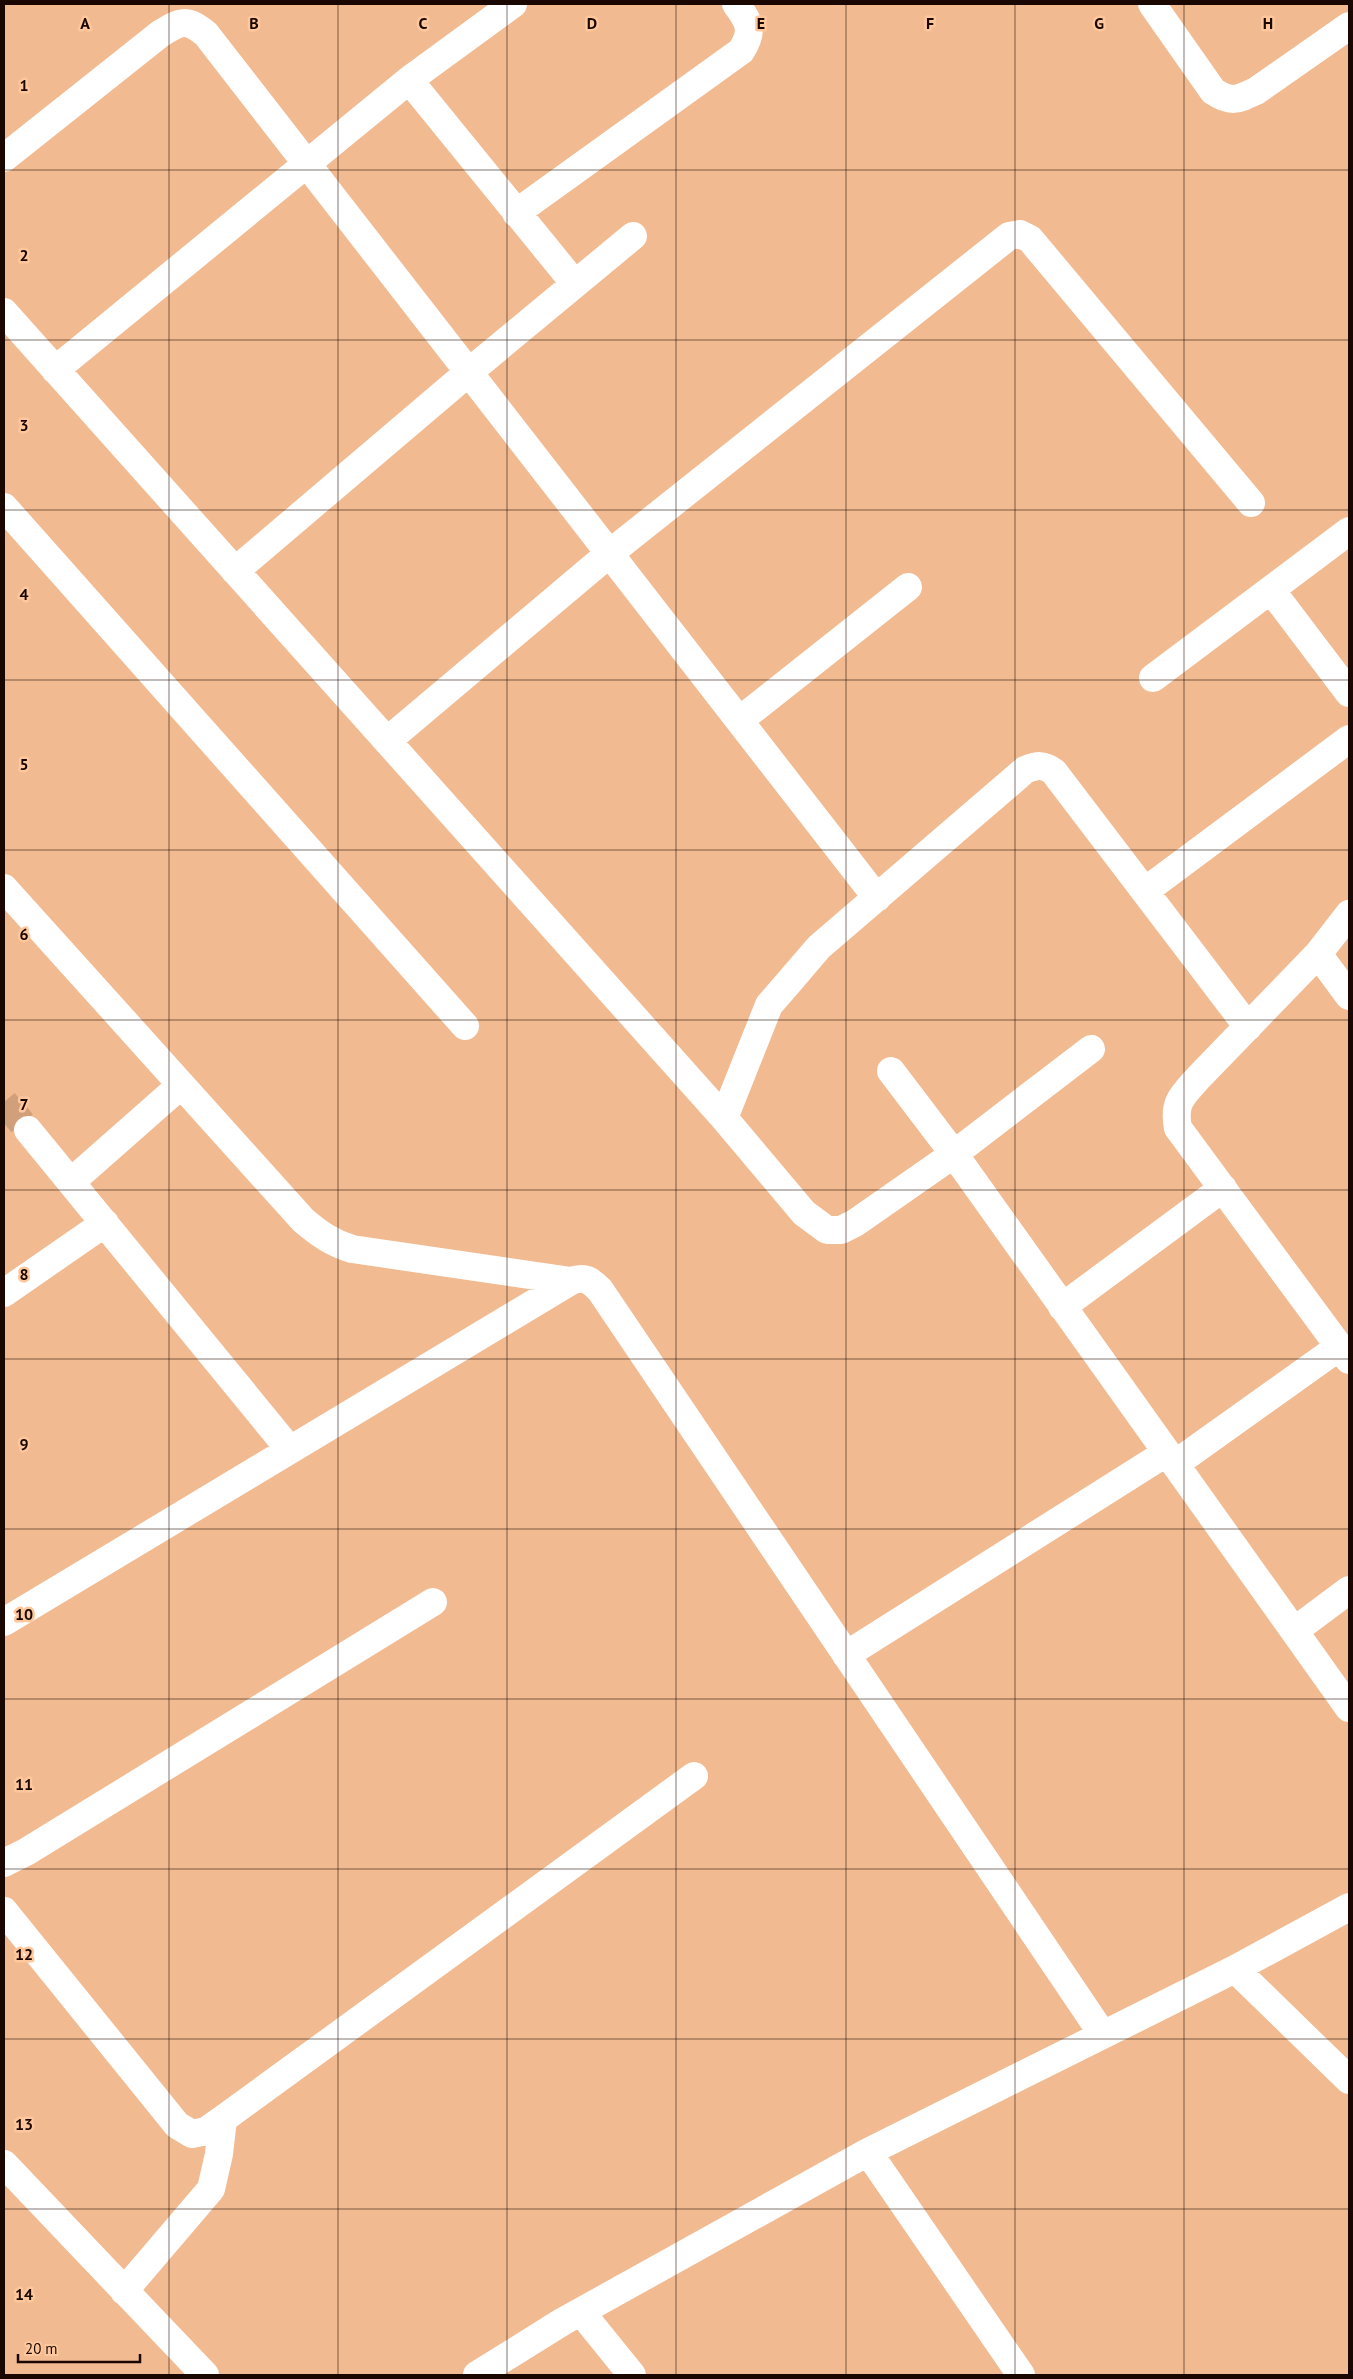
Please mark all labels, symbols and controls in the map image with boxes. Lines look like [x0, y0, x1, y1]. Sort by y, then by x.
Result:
text: A [80, 13, 90, 33]
text: B [249, 13, 259, 33]
text: C [419, 13, 428, 33]
text: D [587, 13, 597, 33]
text: E [757, 13, 765, 33]
text: F [926, 13, 934, 33]
text: G [1094, 13, 1104, 33]
text: H [1263, 13, 1273, 33]
text: 1 [19, 75, 29, 95]
text: 2 [19, 245, 29, 265]
text: 3 [19, 415, 29, 435]
text: 4 [19, 584, 29, 604]
text: 5 [19, 754, 29, 774]
text: 6 [19, 924, 29, 944]
text: 7 [19, 1094, 29, 1114]
text: 8 [19, 1264, 29, 1284]
text: 9 [19, 1434, 29, 1454]
text: 10 [15, 1604, 33, 1624]
text: 11 [15, 1774, 33, 1794]
text: 12 [15, 1944, 33, 1964]
text: 13 [15, 2114, 33, 2134]
text: 14 [15, 2284, 33, 2304]
scale bar [18, 2332, 140, 2364]
text: 20 m [25, 2339, 58, 2358]

